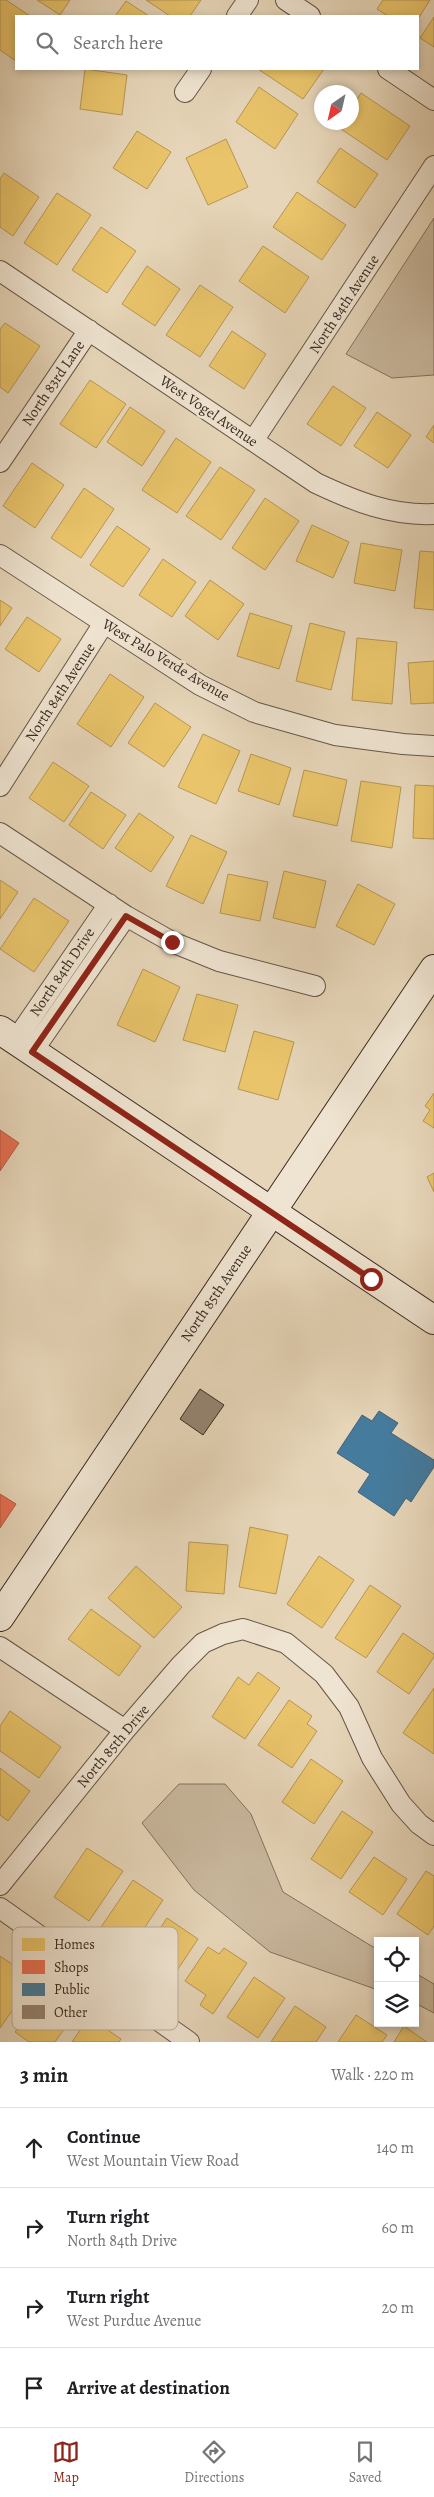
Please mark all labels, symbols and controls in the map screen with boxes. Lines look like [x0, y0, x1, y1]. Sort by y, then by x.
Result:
search box [15, 15, 419, 70]
icon: search [33, 29, 61, 57]
text: Search here [73, 30, 163, 56]
north arrow [314, 85, 359, 130]
street label: North 84th Avenue [304, 250, 384, 357]
street label: North 83rd Lane [17, 336, 89, 430]
street label: West Vogel Avenue [155, 370, 262, 451]
street label: West Palo Verde Avenue [98, 613, 234, 706]
street label: North 84th Avenue [20, 638, 100, 745]
street label: North 84th Drive [25, 923, 99, 1020]
route end [161, 931, 184, 954]
street label: North 85th Avenue [176, 1240, 256, 1346]
route start [360, 1268, 383, 1291]
street label: North 85th Drive [72, 1700, 154, 1792]
legend [12, 1927, 178, 2030]
text: Homes [54, 1935, 95, 1954]
map controls [374, 1937, 419, 2027]
button: locate [374, 1937, 419, 1982]
text: Shops [54, 1958, 89, 1977]
text: Public [54, 1980, 90, 1999]
button: layers [374, 1982, 419, 2027]
text: Other [54, 2003, 88, 2022]
text: 3 min [20, 2061, 68, 2089]
text: Walk · 220 m [331, 2064, 414, 2086]
text: Continue [67, 2124, 141, 2150]
icon: ahead [20, 2134, 48, 2162]
text: 140 m [376, 2137, 414, 2159]
text: West Mountain View Road [67, 2150, 239, 2172]
text: Turn right [67, 2204, 149, 2230]
icon: right [20, 2214, 48, 2242]
text: 60 m [382, 2217, 414, 2239]
text: North 84th Drive [67, 2230, 177, 2252]
text: Turn right [67, 2284, 149, 2310]
icon: right [20, 2294, 48, 2322]
text: 20 m [381, 2297, 414, 2319]
text: West Purdue Avenue [67, 2310, 201, 2332]
icon: arrive [20, 2374, 48, 2402]
text: Arrive at destination [67, 2375, 230, 2401]
tab: Map [52, 2438, 80, 2487]
tab: Directions [184, 2438, 244, 2487]
tab: Saved [349, 2438, 382, 2487]

